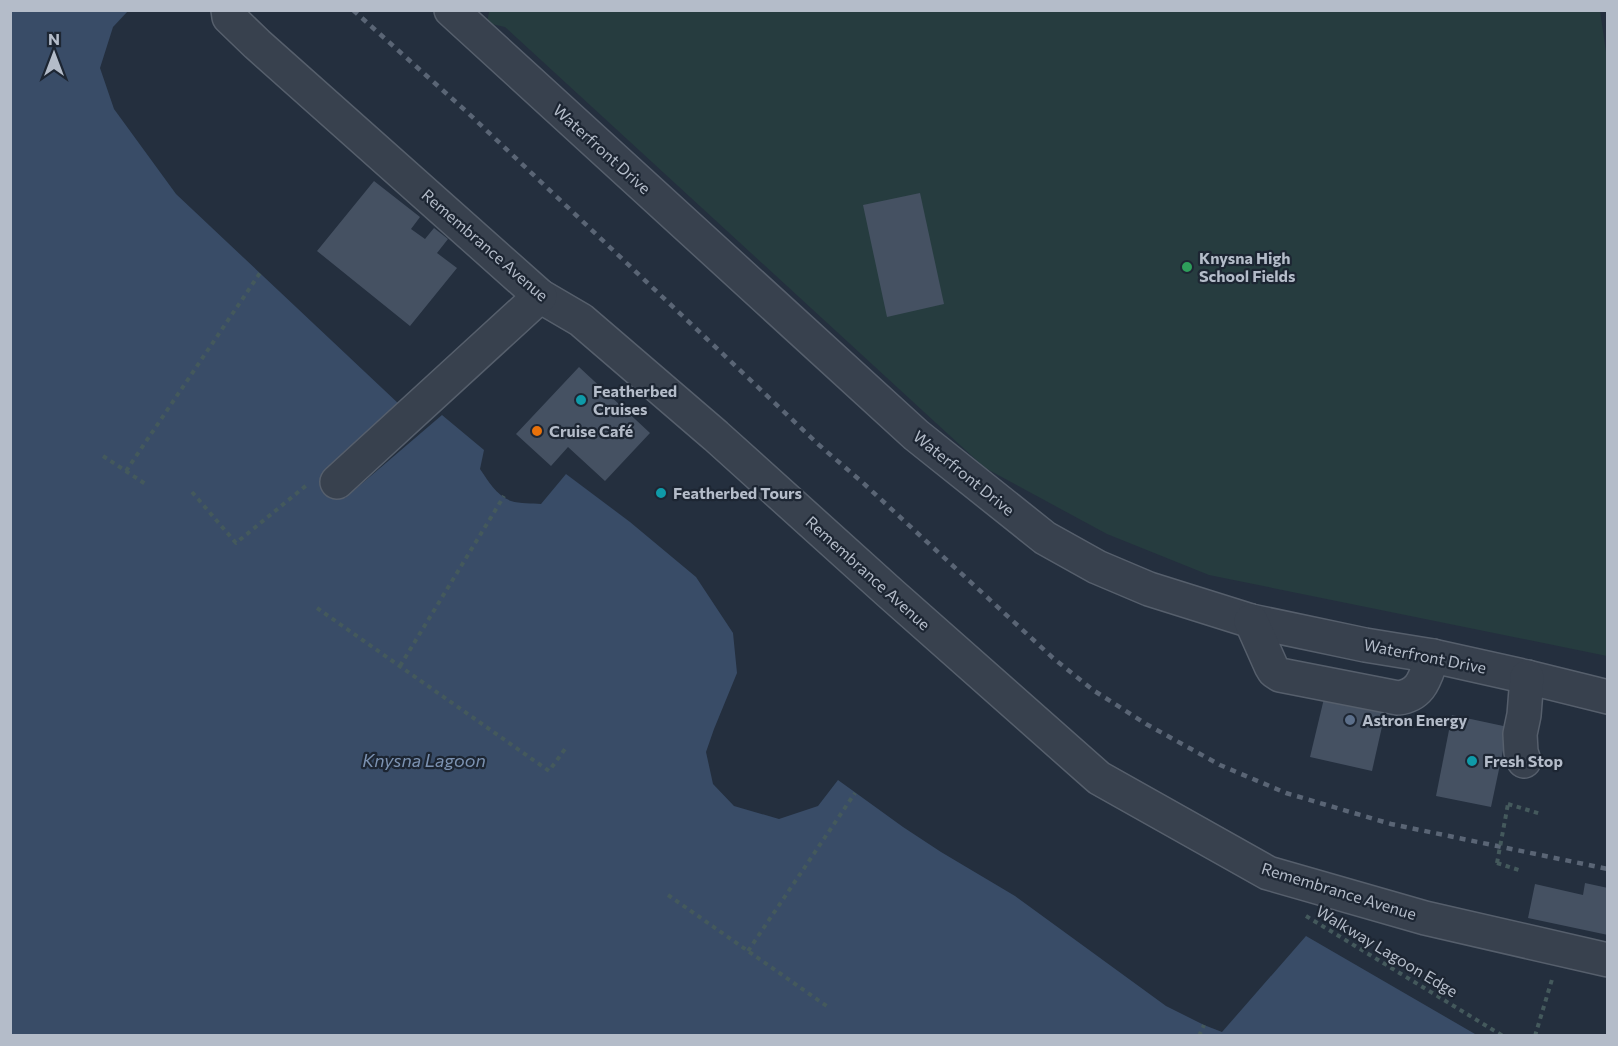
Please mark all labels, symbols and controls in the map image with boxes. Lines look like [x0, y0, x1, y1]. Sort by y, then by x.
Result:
north arrow [24, 24, 84, 84]
text: N [48, 29, 60, 48]
street label: Waterfront Drive [550, 100, 655, 197]
street label: Remembrance Avenue [418, 185, 552, 305]
place label: Knysna High School Fields [1199, 248, 1295, 285]
marker: Knysna High School Fields [1180, 260, 1194, 274]
place label: Featherbed Cruises [593, 381, 677, 418]
marker: Featherbed Cruises [574, 393, 588, 407]
place label: Cruise Café [549, 421, 633, 440]
marker: Cruise Café [530, 424, 544, 438]
street label: Waterfront Drive [910, 426, 1019, 519]
place label: Featherbed Tours [673, 483, 802, 502]
marker: Featherbed Tours [654, 486, 668, 500]
street label: Remembrance Avenue [802, 512, 935, 634]
street label: Waterfront Drive [1362, 634, 1488, 677]
place label: Astron Energy [1362, 710, 1467, 729]
marker: Astron Energy [1343, 713, 1357, 727]
water label: Knysna Lagoon [362, 749, 486, 771]
place label: Fresh Stop [1484, 751, 1563, 770]
marker: Fresh Stop [1465, 754, 1479, 768]
street label: Remembrance Avenue [1259, 858, 1419, 923]
street label: Walkway Lagoon Edge [1313, 901, 1462, 1000]

